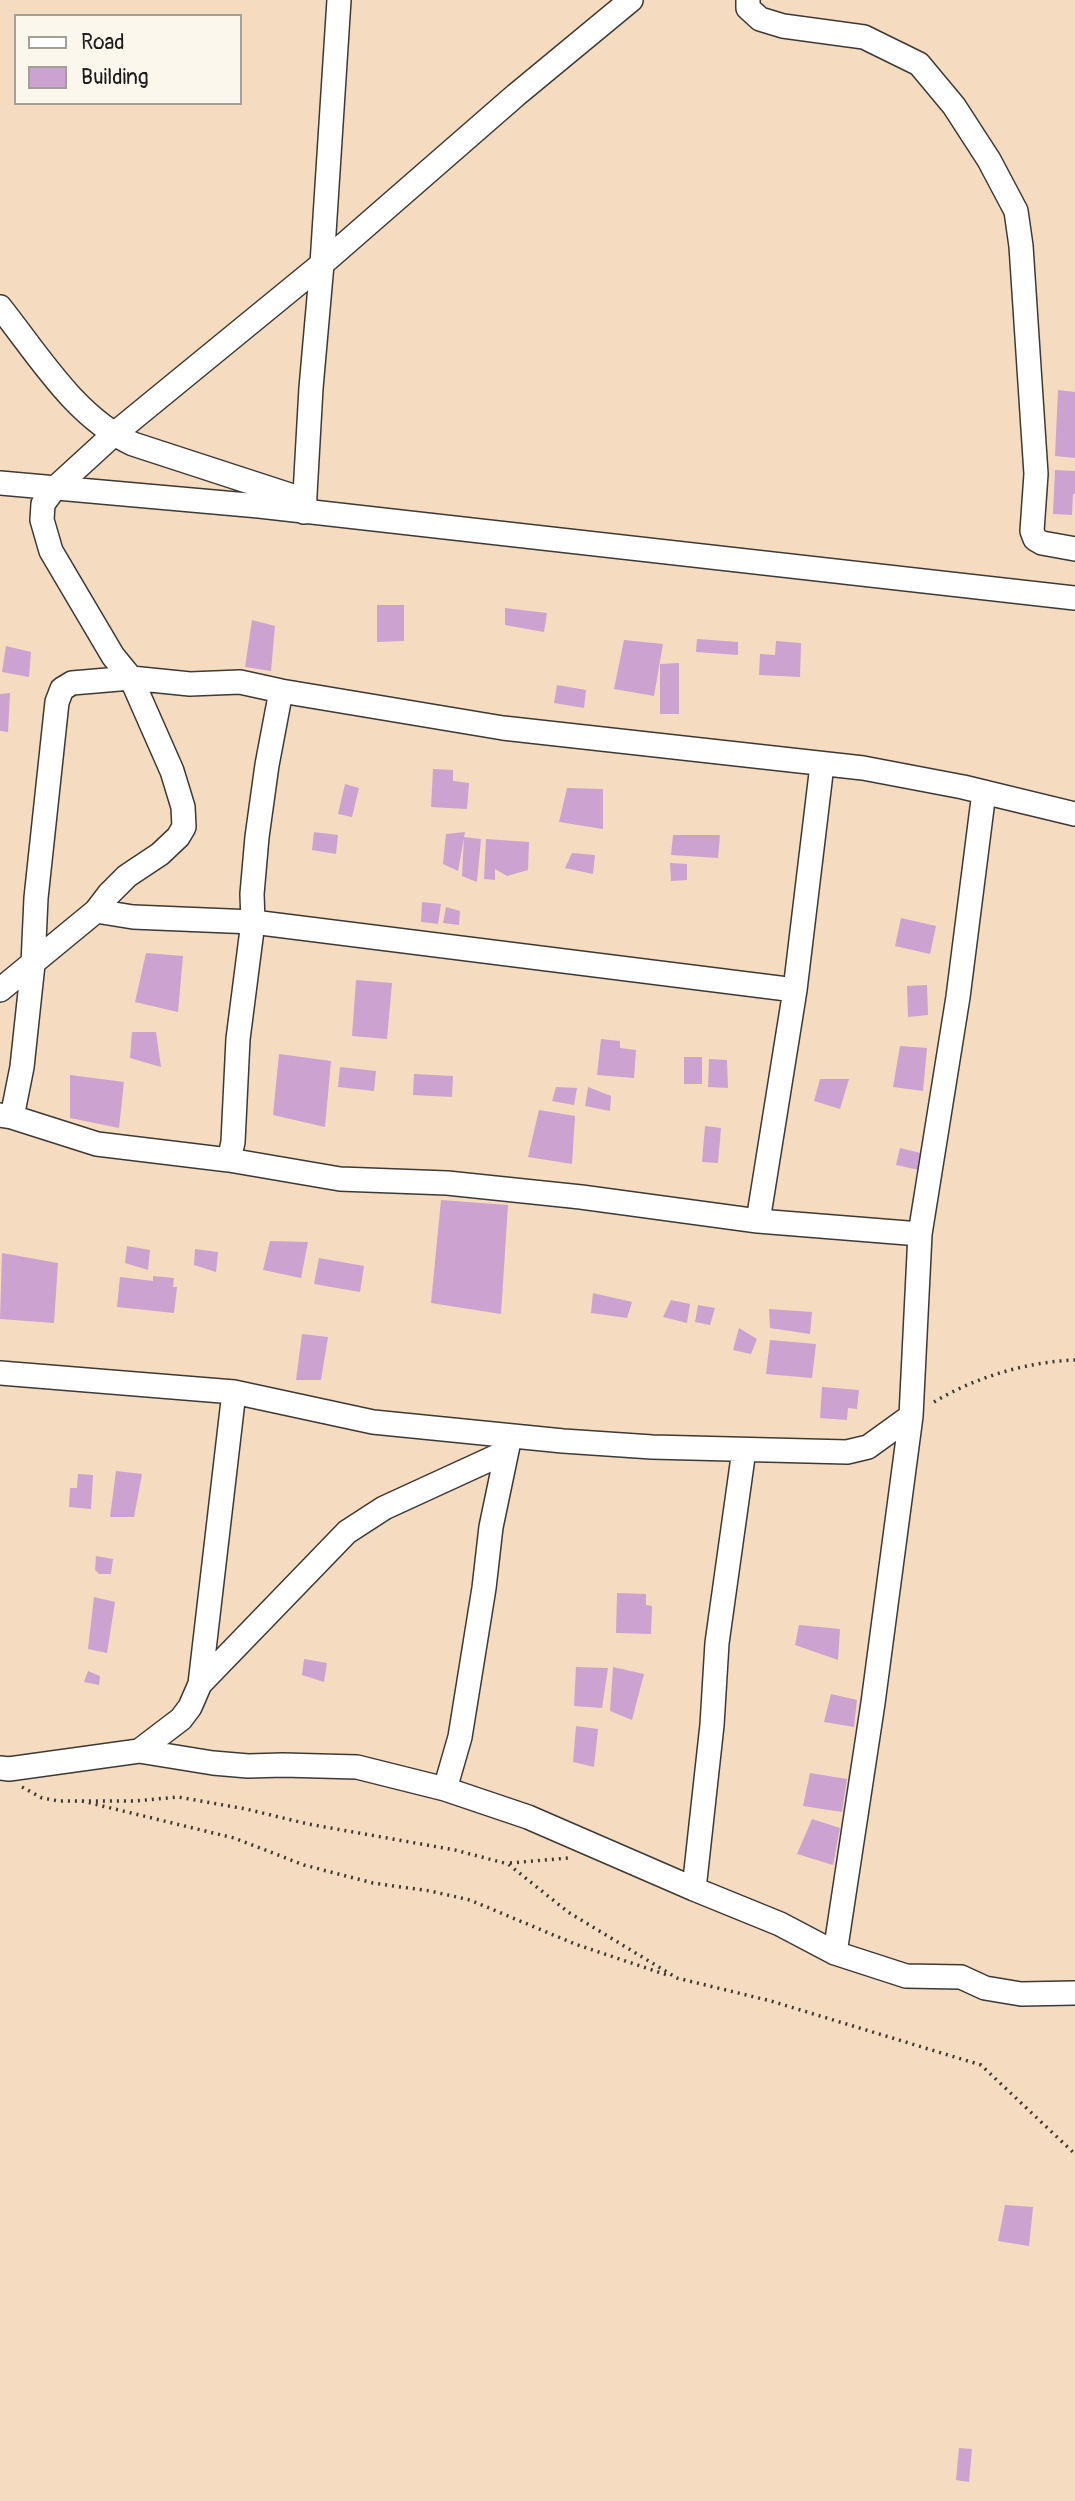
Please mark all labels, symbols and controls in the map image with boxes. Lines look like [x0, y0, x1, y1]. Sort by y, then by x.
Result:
legend [14, 14, 242, 105]
text: Road [81, 29, 125, 56]
text: Building [81, 64, 148, 91]

